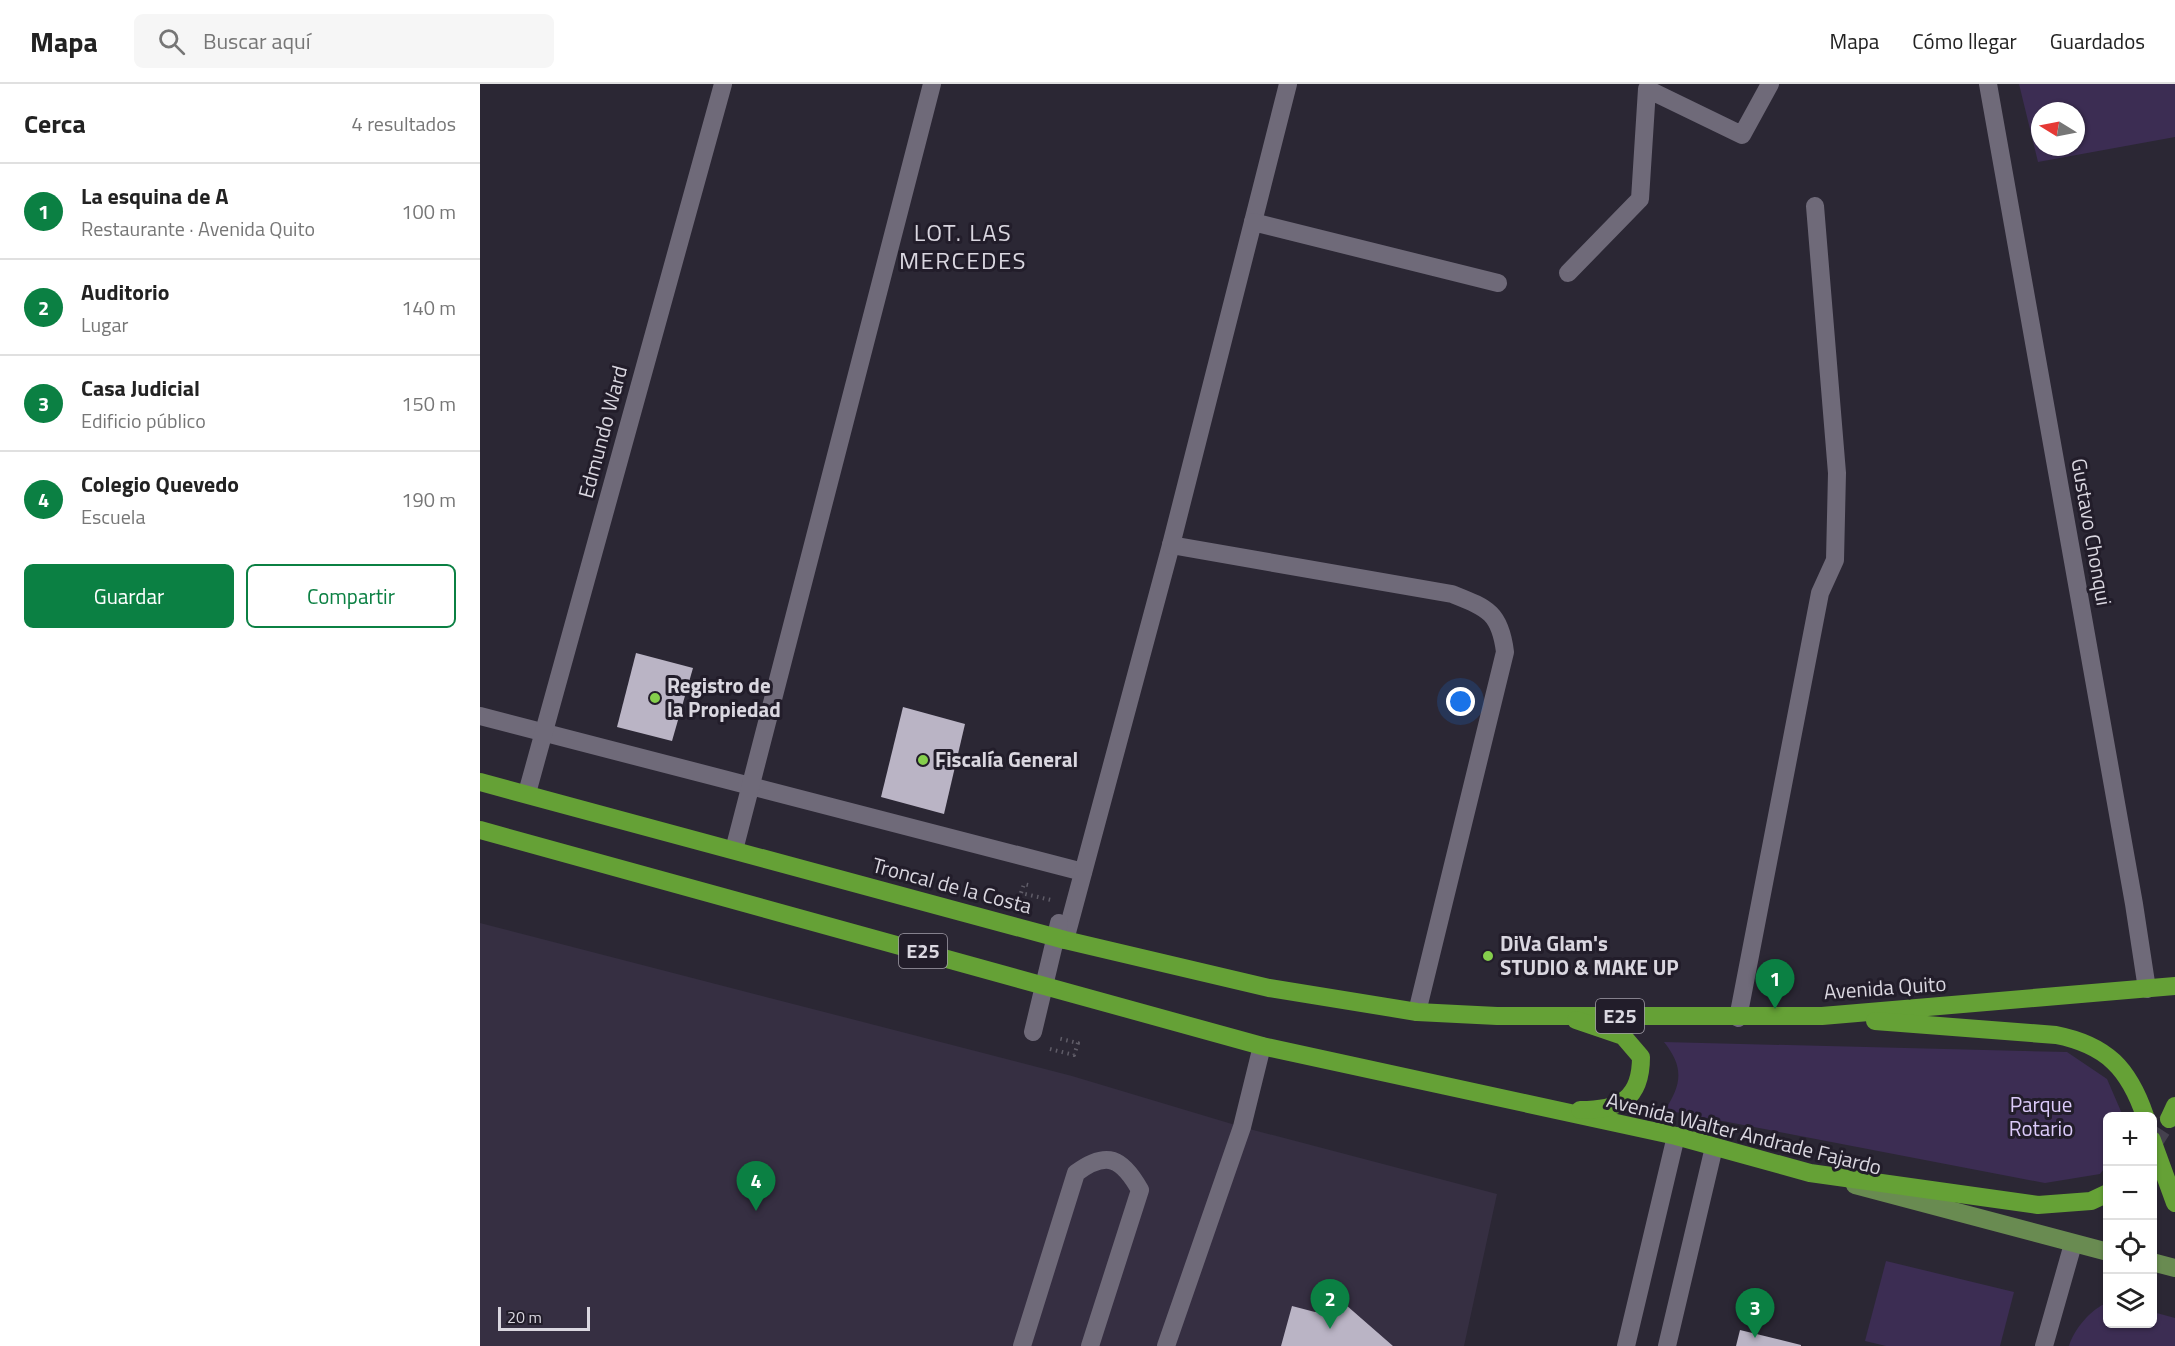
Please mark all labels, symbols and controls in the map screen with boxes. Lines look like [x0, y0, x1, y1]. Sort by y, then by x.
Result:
search box [134, 14, 554, 68]
text: Mapa [30, 20, 98, 63]
text: Buscar aquí [203, 24, 311, 58]
icon: search [155, 25, 188, 58]
text: Mapa [1830, 25, 1879, 57]
text: Cómo llegar [1912, 25, 2017, 57]
text: Guardados [2050, 25, 2145, 57]
north arrow [2031, 102, 2085, 156]
text: Cerca [24, 104, 86, 143]
text: 4 resultados [352, 108, 456, 139]
text: La esquina de A [81, 179, 229, 213]
text: 1 [38, 196, 49, 227]
text: 100 m [401, 196, 456, 227]
text: Restaurante · Avenida Quito [81, 213, 315, 244]
district label: LOT. LAS MERCEDES [899, 214, 1027, 278]
text: Auditorio [81, 275, 169, 309]
text: 2 [38, 292, 49, 323]
text: 140 m [401, 292, 456, 323]
text: Lugar [81, 309, 128, 340]
street label: Edmundo Ward [569, 362, 635, 502]
text: Casa Judicial [81, 371, 200, 405]
text: 3 [38, 388, 49, 419]
text: 150 m [401, 388, 456, 419]
text: Edificio público [81, 405, 206, 436]
street label: Gustavo Chonqui [2063, 456, 2121, 608]
text: Colegio Quevedo [81, 467, 239, 501]
text: 4 [38, 484, 49, 515]
text: 190 m [401, 484, 456, 515]
text: Escuela [81, 501, 145, 532]
button: Guardar [24, 564, 234, 628]
button: Compartir [246, 564, 456, 628]
place label: Registro de la Propiedad [667, 669, 781, 725]
your location [1446, 687, 1475, 716]
marker: Registro de la Propiedad [648, 691, 662, 705]
place label: Fiscalía General [935, 743, 1078, 775]
marker: Fiscalía General [916, 753, 930, 767]
street label: Troncal de la Costa [869, 848, 1036, 922]
place label: DiVa Glam's STUDIO & MAKE UP [1500, 927, 1679, 983]
road number: E25 [899, 934, 947, 968]
marker: DiVa Glam's STUDIO & MAKE UP [1481, 949, 1495, 963]
pin: 1 [1756, 960, 1794, 1009]
street label: Avenida Quito [1823, 967, 1947, 1007]
road number: E25 [1596, 999, 1644, 1033]
street label: Avenida Walter Andrade Fajardo [1603, 1083, 1885, 1183]
park label: Parque Rotario [2009, 1088, 2073, 1144]
map controls [2103, 1112, 2157, 1328]
button: + [2103, 1112, 2157, 1166]
pin: 4 [736, 1162, 776, 1211]
button: − [2103, 1166, 2157, 1220]
button: locate [2103, 1220, 2157, 1274]
button: layers [2103, 1274, 2157, 1328]
pin: 2 [1310, 1280, 1350, 1329]
pin: 3 [1736, 1288, 1774, 1338]
scale bar [498, 1304, 590, 1332]
text: 20 m [507, 1305, 542, 1329]

